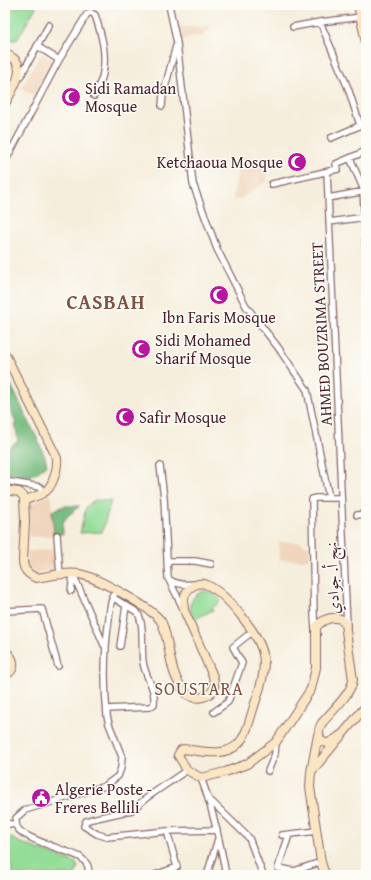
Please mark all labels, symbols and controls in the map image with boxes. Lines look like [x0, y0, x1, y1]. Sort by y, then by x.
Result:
place label: Sidi Ramadan Mosque [85, 76, 176, 118]
mosque icon: Sidi Ramadan Mosque [60, 86, 82, 108]
place label: Ketchaoua Mosque [157, 150, 283, 174]
mosque icon: Ketchaoua Mosque [286, 151, 308, 173]
street label: AHMED BOUZRIMA STREET [304, 241, 338, 427]
mosque icon: Ibn Faris Mosque [208, 284, 230, 306]
district label: CASBAH [66, 287, 146, 316]
place label: Ibn Faris Mosque [162, 305, 276, 329]
place label: Sidi Mohamed Sharif Mosque [155, 328, 251, 370]
mosque icon: Sidi Mohamed Sharif Mosque [130, 338, 152, 360]
place label: Safir Mosque [139, 405, 226, 429]
mosque icon: Safir Mosque [114, 406, 136, 428]
street label: نهج أ. جوادي [319, 541, 348, 615]
district label: SOUSTARA [154, 675, 244, 702]
place label: Algerie Poste - Freres Bellili [55, 777, 153, 819]
public building icon: Algerie Poste - Freres Bellili [30, 787, 52, 809]

